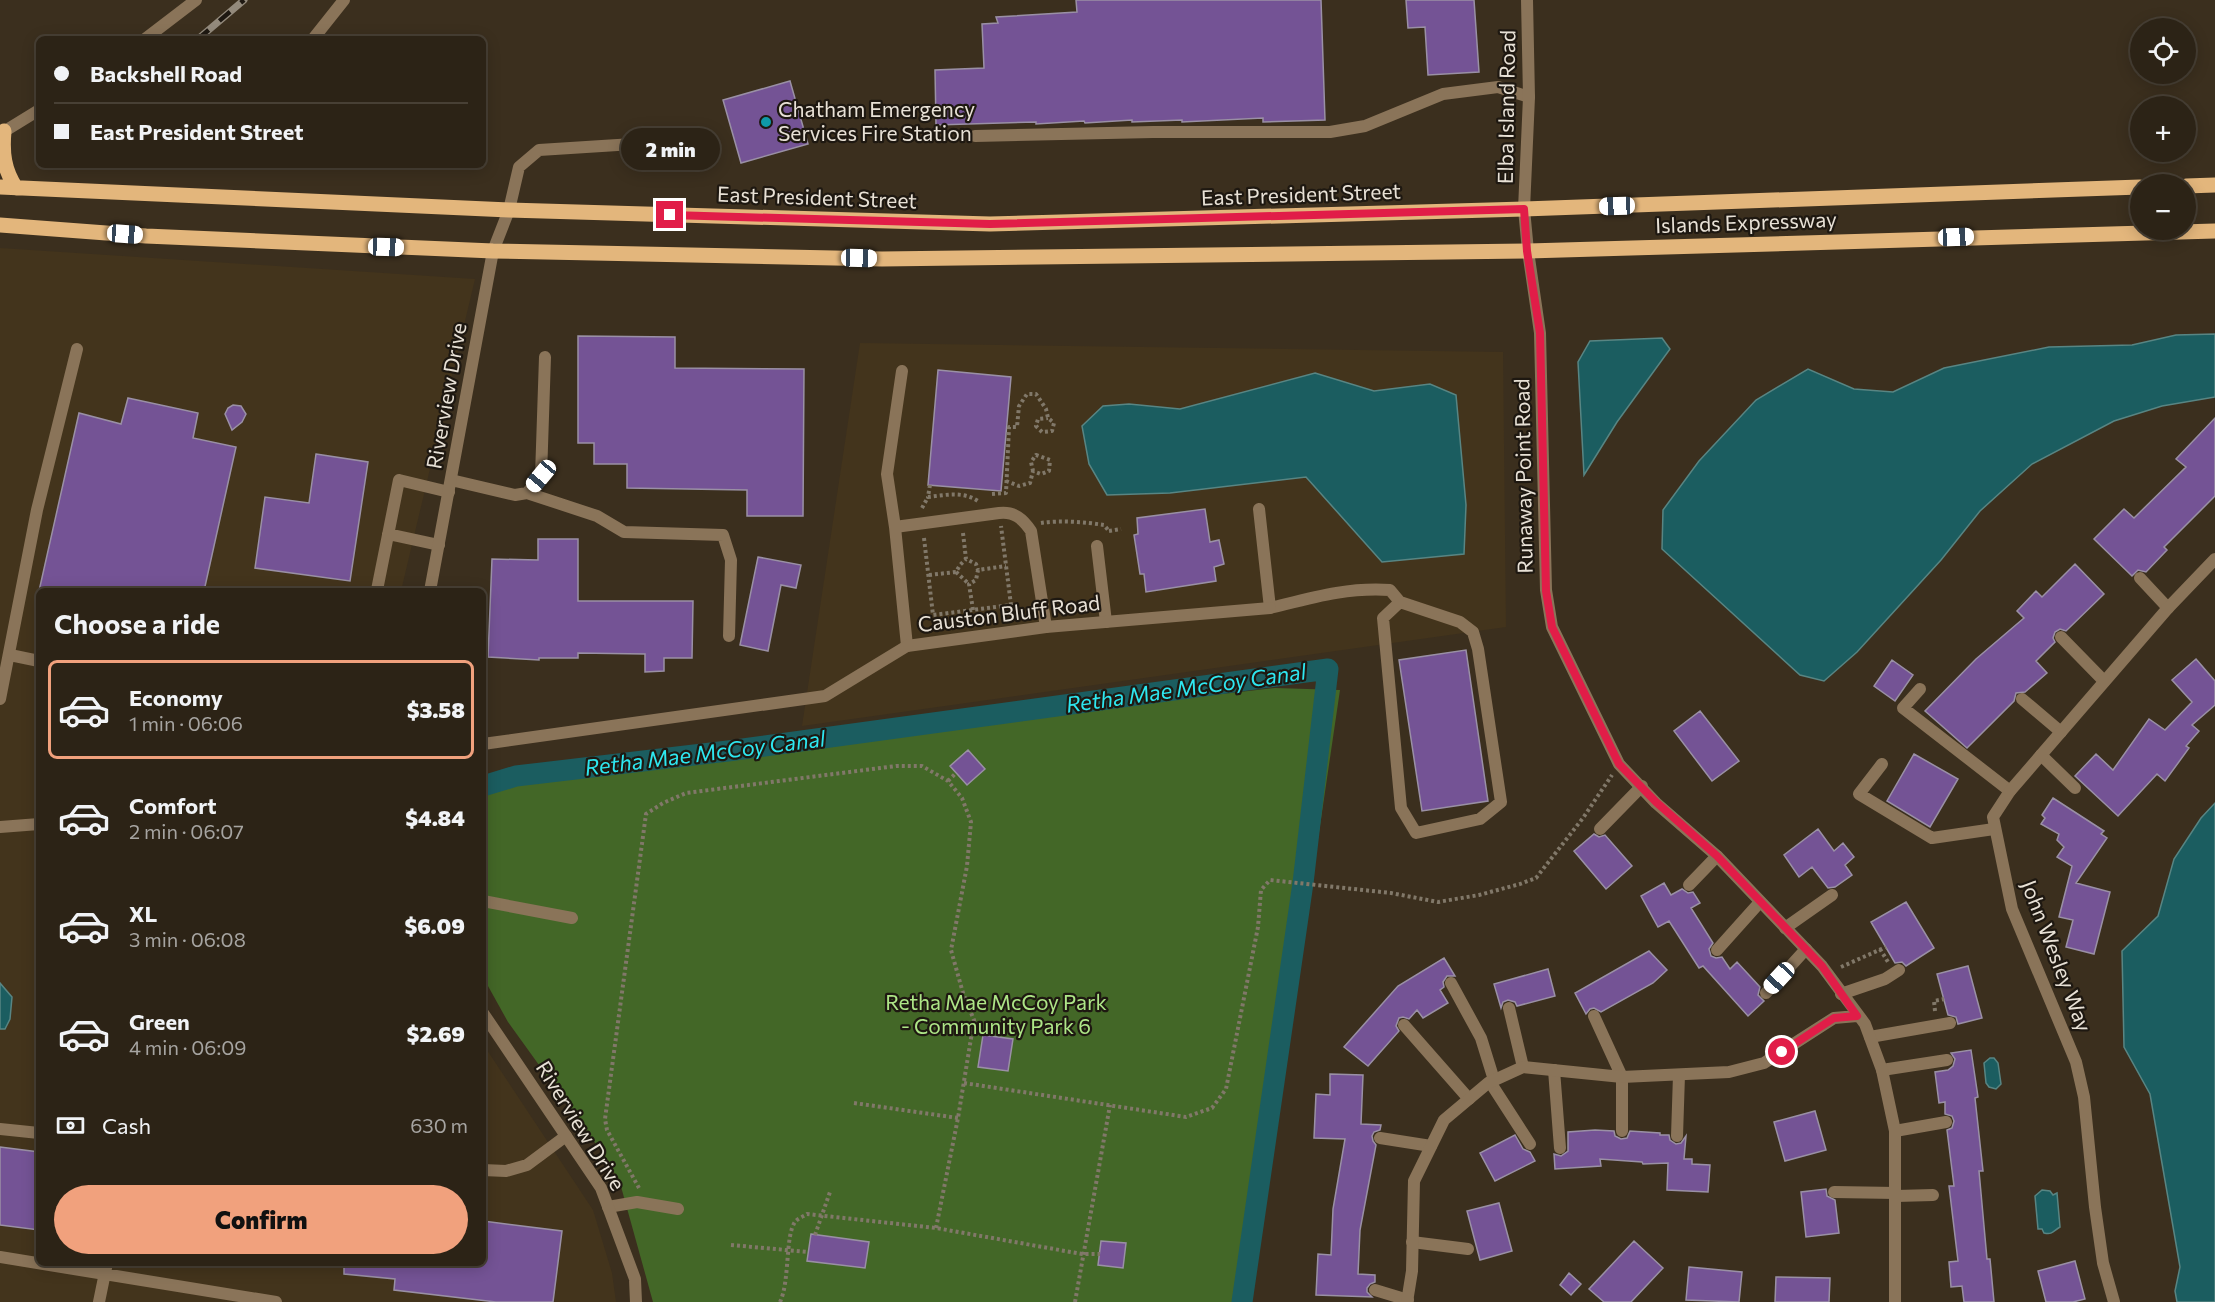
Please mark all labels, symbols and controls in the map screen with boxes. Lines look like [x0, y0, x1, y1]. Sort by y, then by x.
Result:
map controls [2130, 18, 2196, 240]
button: locate [2130, 18, 2196, 84]
street label: Elba Island Road [1492, 30, 1519, 184]
text: Backshell Road [90, 60, 242, 87]
place label: Chatham Emergency Services Fire Station [778, 96, 975, 145]
button: + [2130, 96, 2196, 162]
marker: Chatham Emergency Services Fire Station [759, 115, 773, 129]
text: East President Street [90, 118, 303, 145]
callout: 2 min [620, 128, 720, 170]
text: 2 min [645, 137, 696, 161]
button: − [2130, 174, 2196, 240]
street label: East President Street [1201, 178, 1401, 209]
street label: East President Street [717, 181, 917, 212]
car [1599, 196, 1635, 216]
route end [656, 201, 683, 228]
street label: Islands Expressway [1655, 206, 1837, 237]
car [106, 224, 144, 244]
car [1938, 227, 1974, 247]
car [368, 237, 404, 257]
car [841, 249, 877, 267]
street label: Riverview Drive [420, 321, 471, 471]
street label: Runaway Point Road [1508, 378, 1537, 574]
car [523, 456, 559, 496]
street label: Causton Bluff Road [916, 589, 1101, 636]
text: Choose a ride [54, 607, 220, 640]
water label: Retha Mae McCoy Canal [1064, 657, 1308, 718]
icon: car [57, 683, 111, 737]
text: Economy [129, 684, 223, 711]
text: $3.58 [407, 696, 465, 723]
text: 1 min · 06:06 [129, 711, 243, 735]
water label: Retha Mae McCoy Canal [583, 724, 827, 781]
icon: car [57, 791, 111, 845]
text: Comfort [129, 792, 217, 819]
text: $4.84 [405, 804, 465, 831]
text: 2 min · 06:07 [129, 819, 244, 843]
street label: John Wesley Way [2017, 876, 2098, 1035]
icon: car [57, 899, 111, 953]
text: XL [129, 900, 157, 927]
text: $6.09 [404, 912, 465, 939]
text: 3 min · 06:08 [129, 927, 246, 951]
car [1760, 959, 1798, 997]
park label: Retha Mae McCoy Park - Community Park 6 [885, 989, 1107, 1038]
icon: car [57, 1007, 111, 1061]
text: Green [129, 1008, 190, 1035]
text: $2.69 [407, 1020, 465, 1047]
text: 4 min · 06:09 [129, 1035, 246, 1059]
route start [1768, 1038, 1795, 1065]
street label: Riverview Drive [531, 1056, 631, 1195]
icon: cash [54, 1109, 87, 1142]
text: Cash [102, 1112, 151, 1139]
text: 630 m [410, 1113, 468, 1137]
button: Confirm [54, 1185, 468, 1254]

